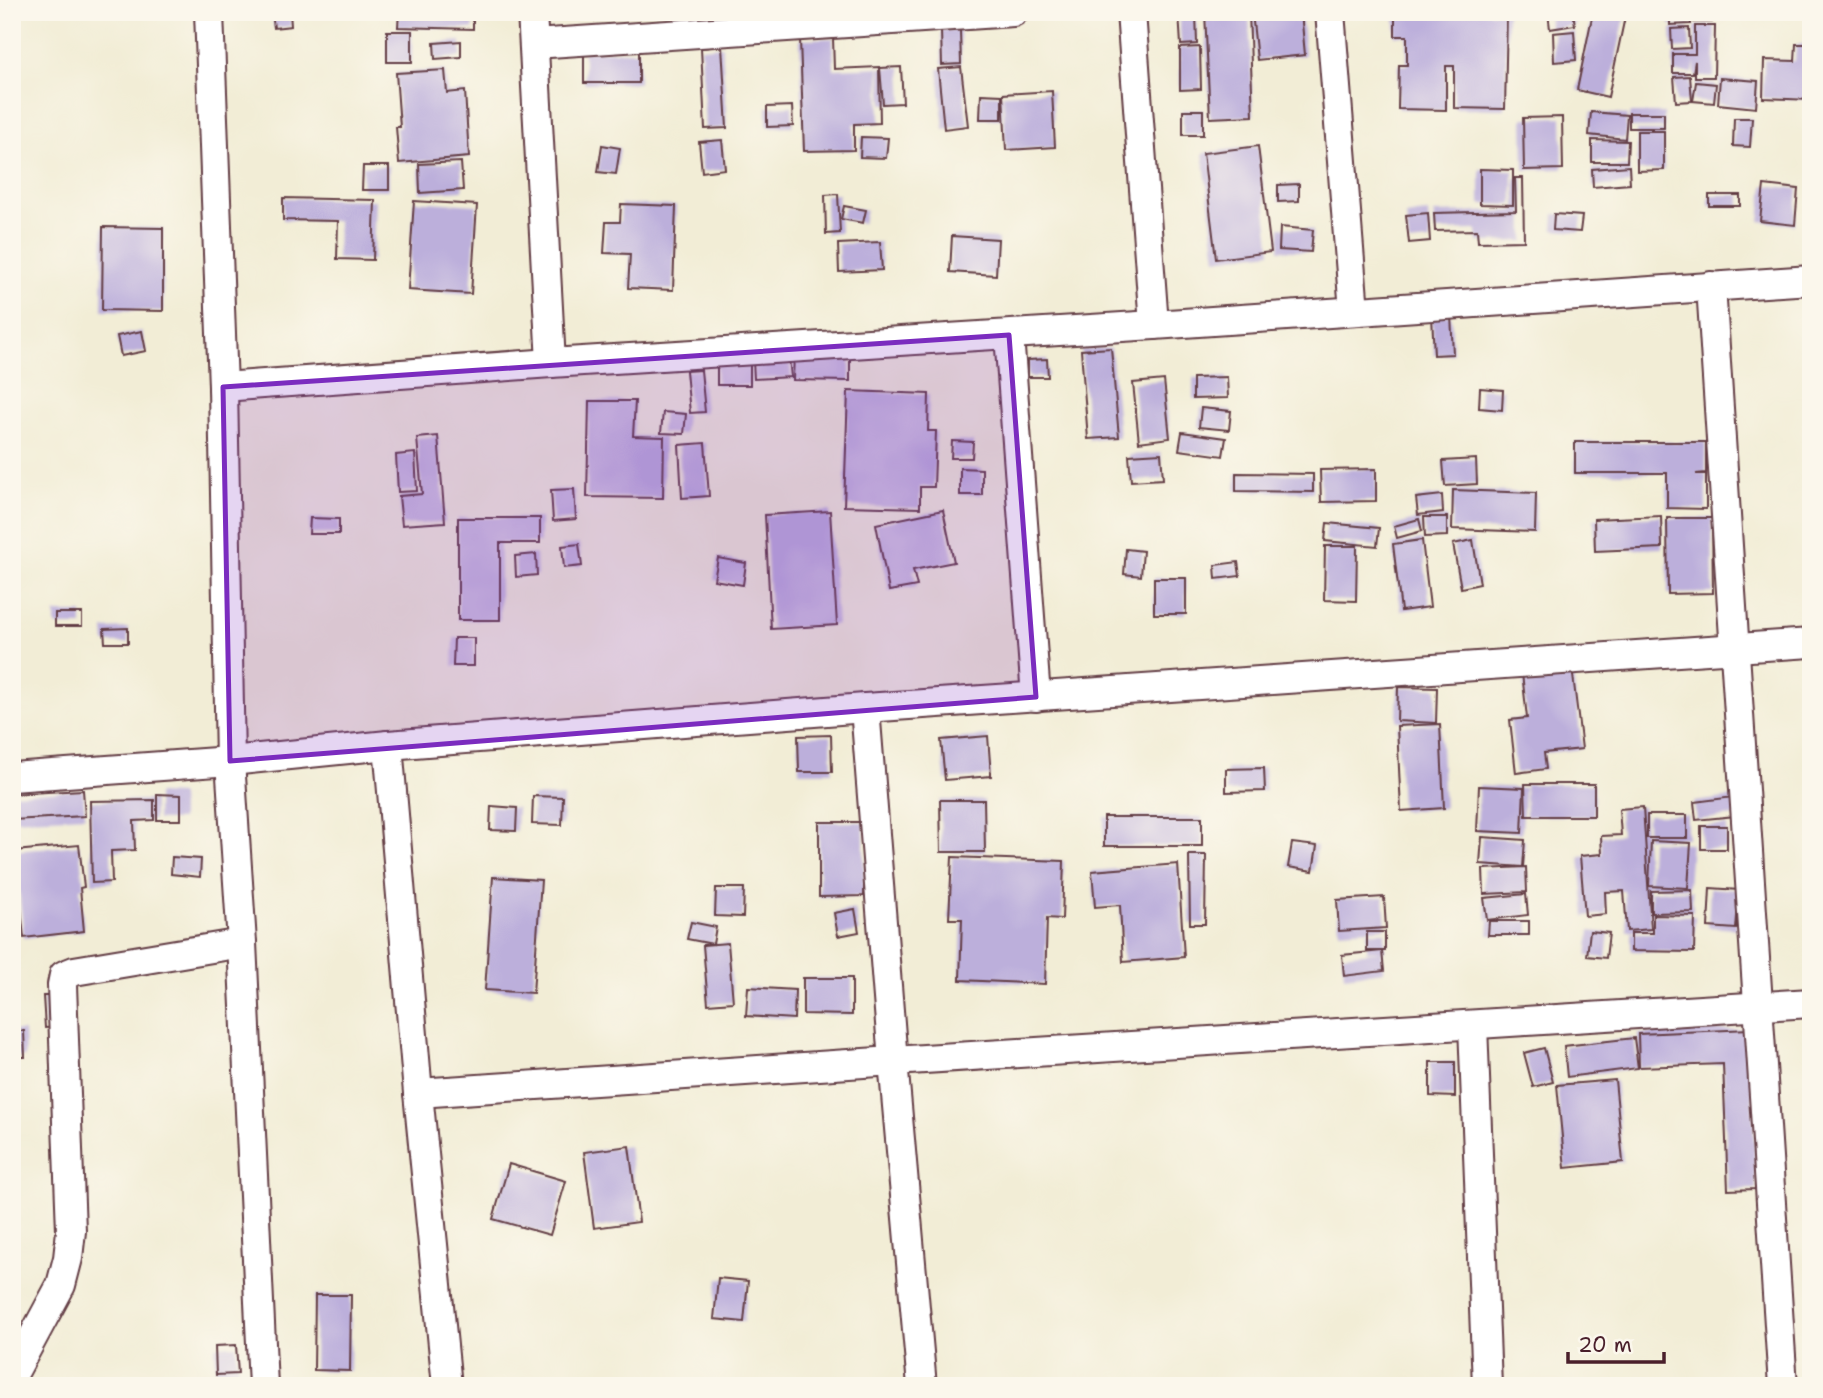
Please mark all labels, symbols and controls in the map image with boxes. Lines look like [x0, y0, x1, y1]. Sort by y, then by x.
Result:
scale bar [1568, 1321, 1664, 1365]
text: 20 m [1578, 1331, 1632, 1359]

